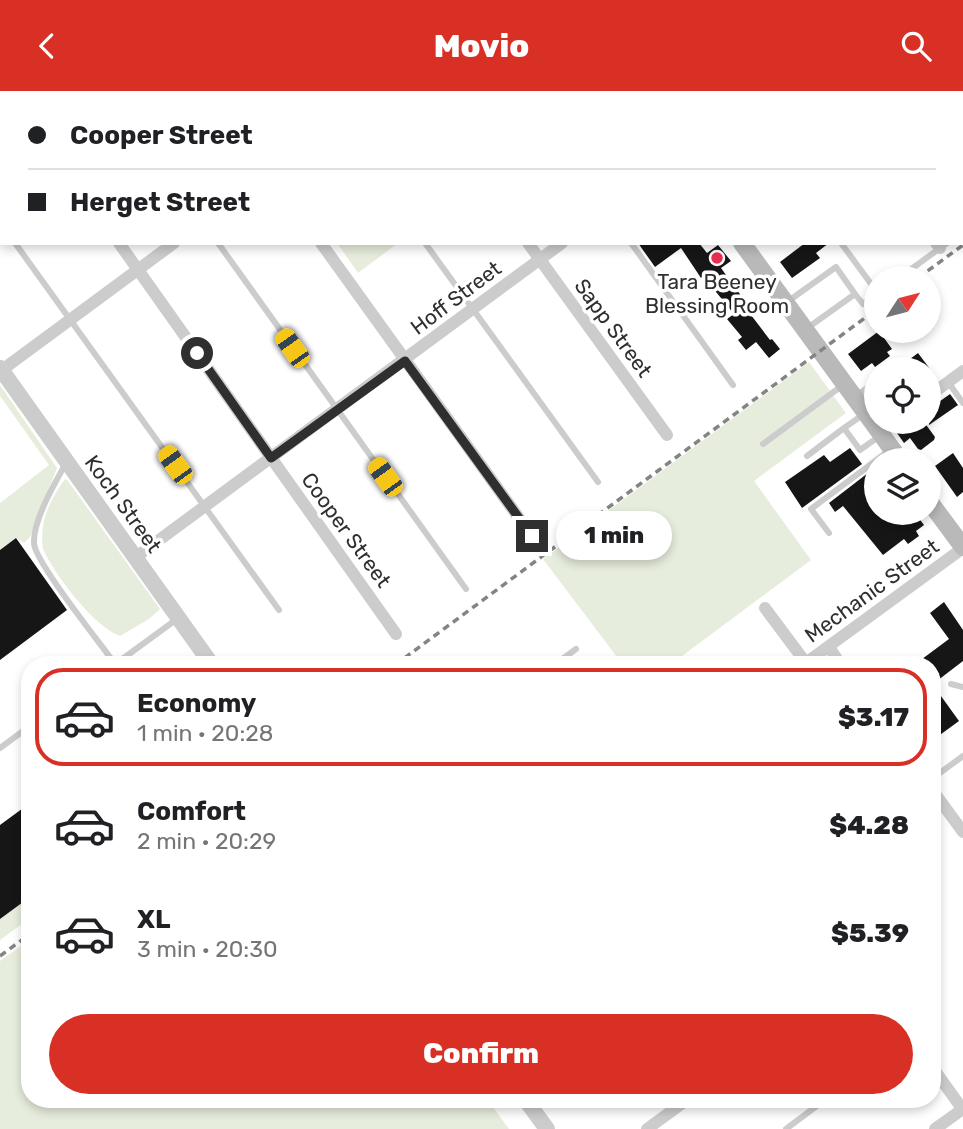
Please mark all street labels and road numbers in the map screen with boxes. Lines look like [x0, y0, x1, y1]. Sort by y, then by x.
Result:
street label: Hoff Street [406, 255, 506, 340]
street label: Sapp Street [569, 274, 657, 382]
street label: Koch Street [80, 450, 167, 557]
street label: Cooper Street [296, 467, 396, 592]
street label: Mechanic Street [800, 534, 944, 648]

